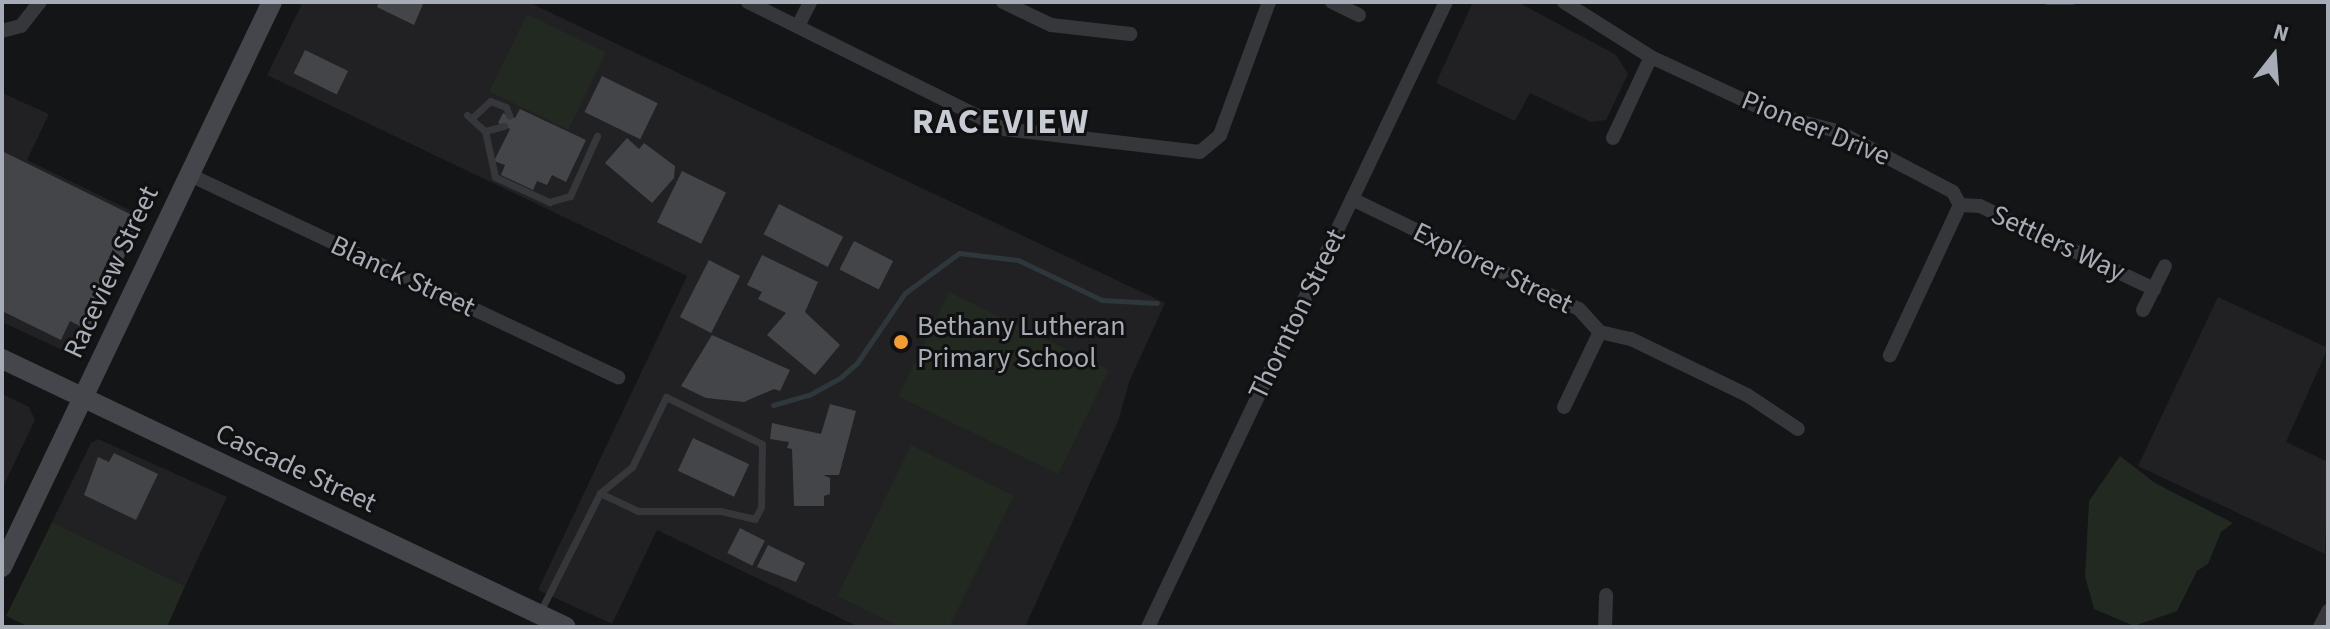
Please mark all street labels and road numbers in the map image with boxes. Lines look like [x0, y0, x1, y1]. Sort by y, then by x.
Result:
street label: Pioneer Drive [1737, 83, 1895, 173]
street label: Raceview Street [56, 181, 166, 363]
street label: Settlers Way [1986, 197, 2130, 289]
street label: Explorer Street [1408, 215, 1578, 321]
street label: Thornton Street [1241, 223, 1353, 405]
street label: Blanck Street [325, 228, 481, 324]
street label: Cascade Street [210, 416, 382, 520]

